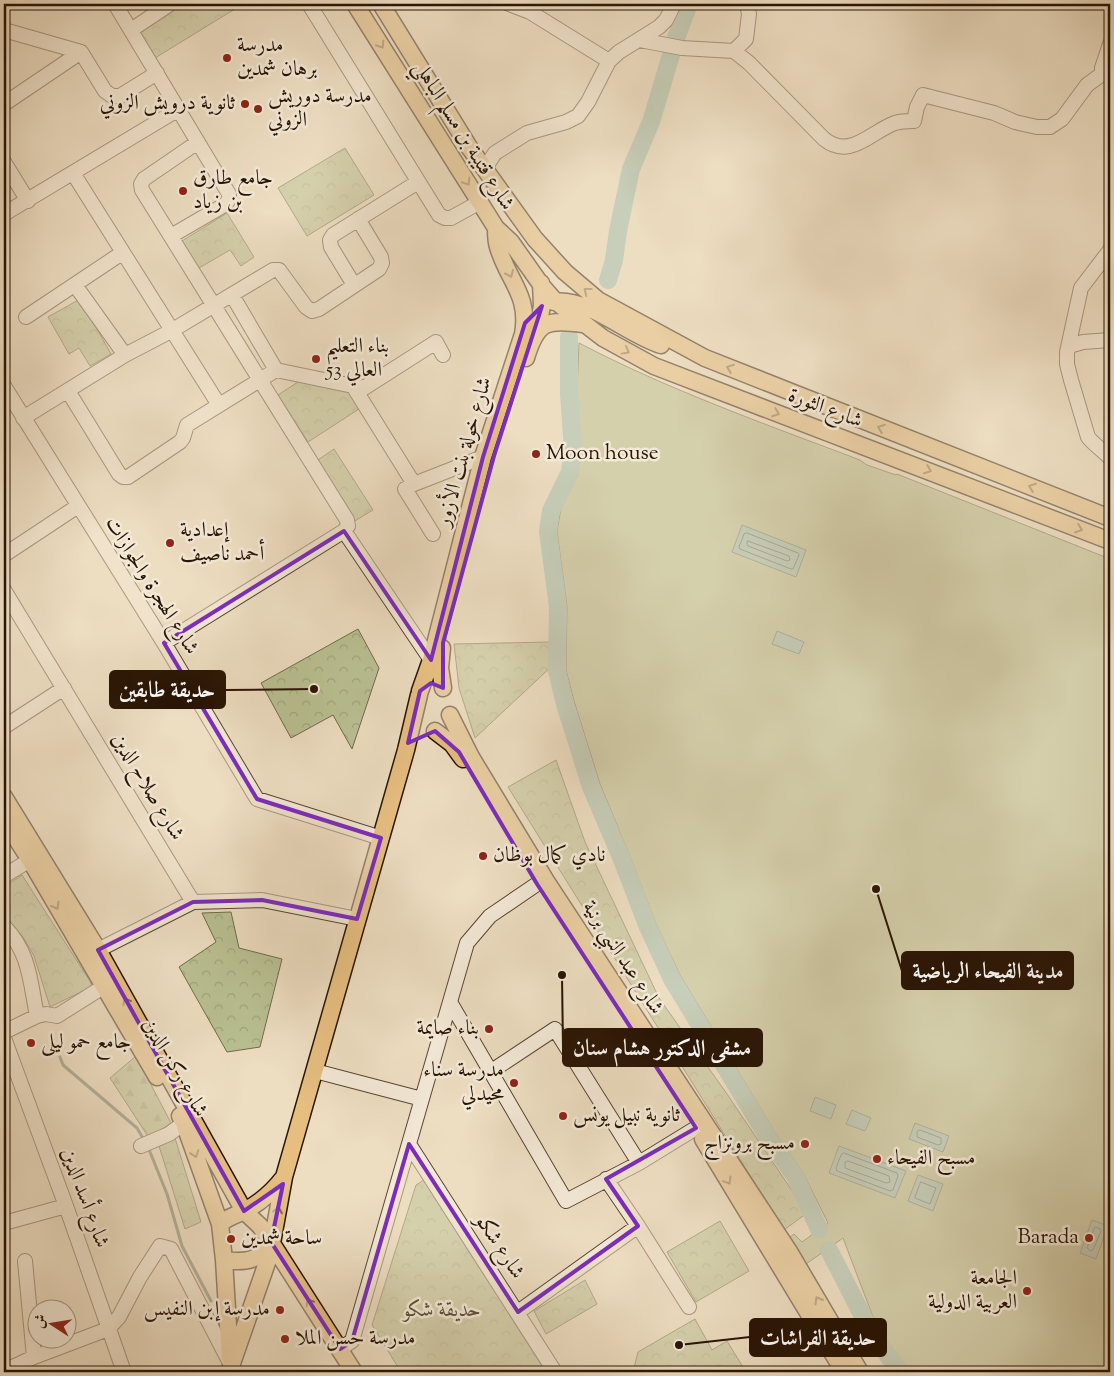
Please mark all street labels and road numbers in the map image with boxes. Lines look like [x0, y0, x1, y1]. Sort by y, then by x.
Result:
street label: شارع قتيبة بن مسلم الباهلي [401, 55, 521, 219]
street label: شارع خولة بنت الأزور [427, 373, 502, 532]
street label: شارع الثورة [783, 381, 867, 438]
street label: شارع الهجرة والجوازات [96, 511, 206, 661]
street label: شارع صلاح الدين [101, 727, 191, 848]
street label: شارع عبد النبي برنية [571, 895, 670, 1023]
street label: شارع ركن الدين [133, 1013, 215, 1124]
street label: شارع أسد الدين [51, 1143, 118, 1253]
street label: شارع شكو [465, 1207, 531, 1286]

